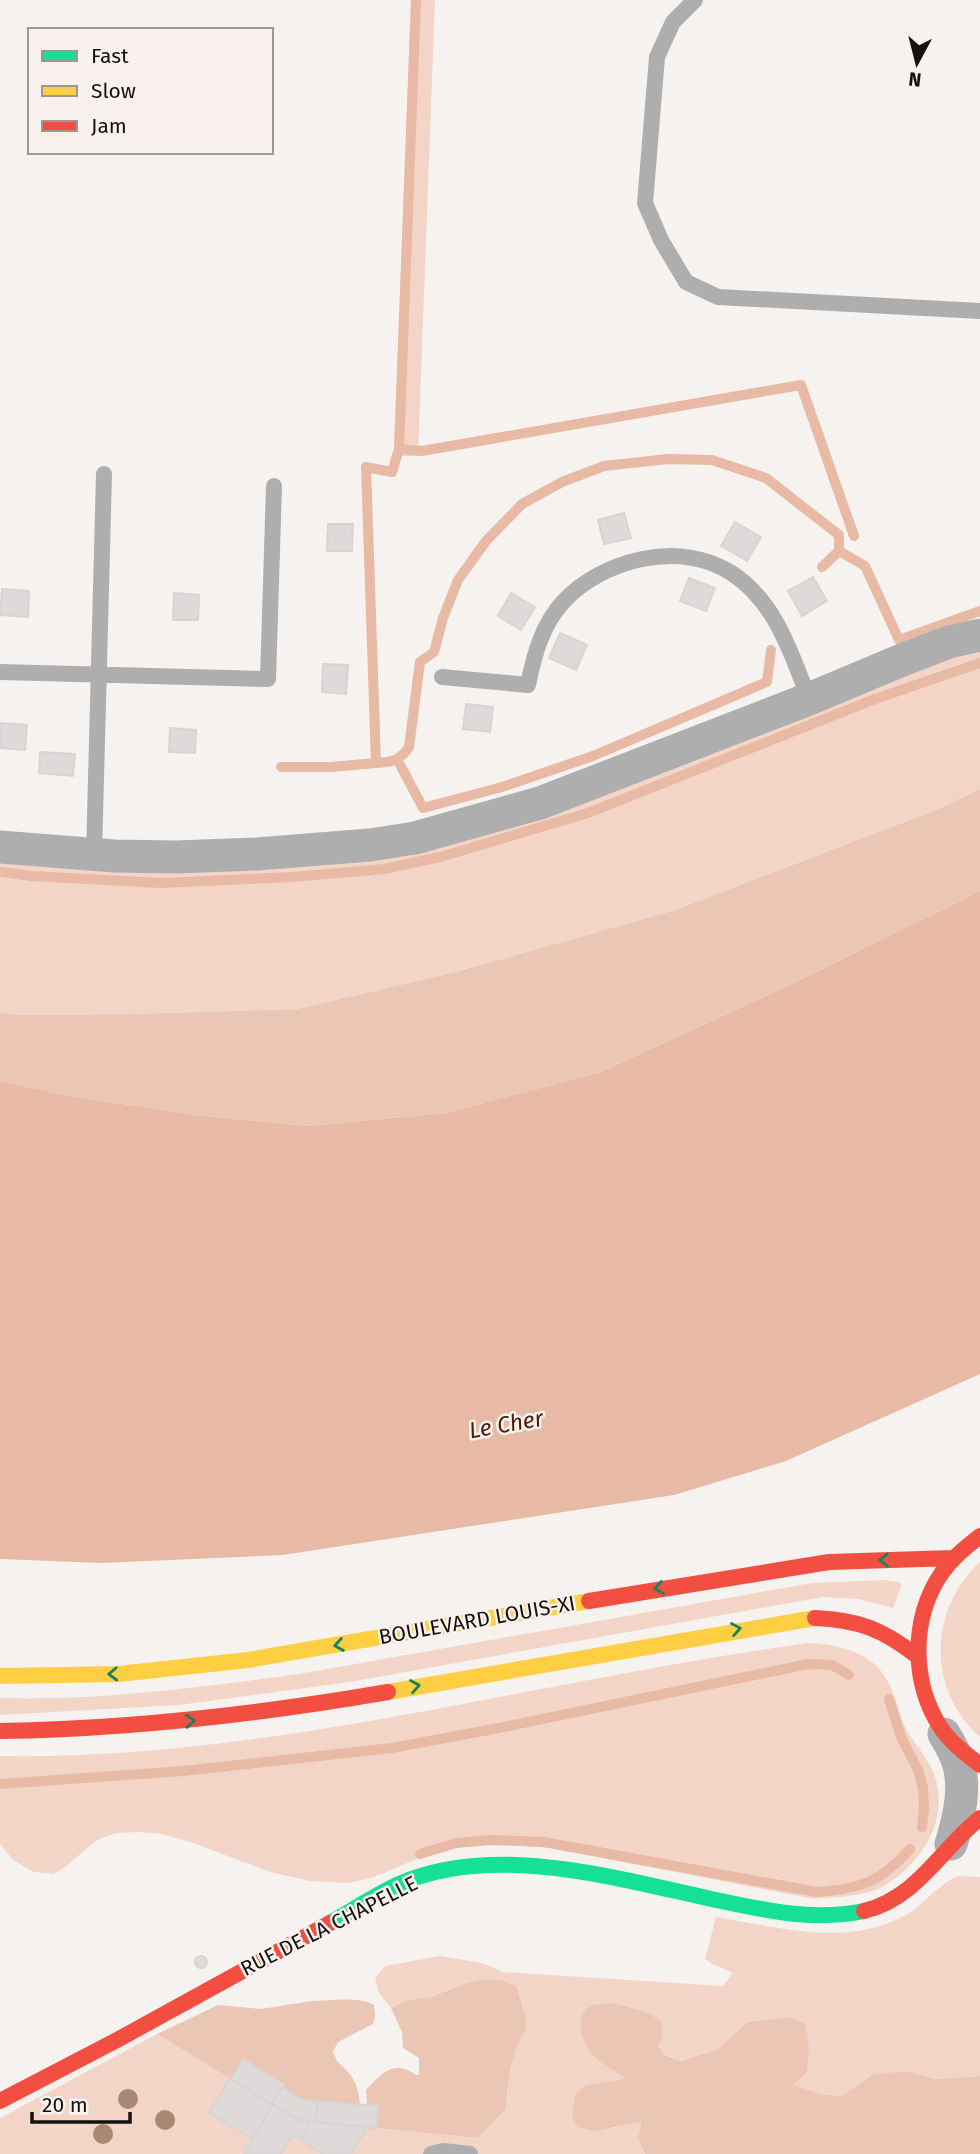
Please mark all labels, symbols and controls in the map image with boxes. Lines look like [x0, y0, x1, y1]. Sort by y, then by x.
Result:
legend [28, 28, 273, 154]
north arrow [882, 28, 952, 98]
text: Fast [91, 43, 129, 69]
text: N [907, 67, 923, 92]
text: Slow [91, 78, 136, 104]
text: Jam [91, 113, 127, 139]
water label: Le Cher [467, 1403, 547, 1444]
one-way arrow [879, 1552, 890, 1567]
one-way arrow [653, 1580, 665, 1595]
street label: BOULEVARD LOUIS-XI [377, 1590, 577, 1650]
one-way arrow [730, 1622, 742, 1637]
one-way arrow [333, 1637, 344, 1652]
one-way arrow [107, 1666, 118, 1681]
one-way arrow [409, 1679, 421, 1694]
one-way arrow [185, 1713, 196, 1728]
street label: RUE DE LA CHAPELLE [236, 1870, 422, 1982]
scale bar [32, 2080, 130, 2124]
text: 20 m [42, 2092, 88, 2118]

